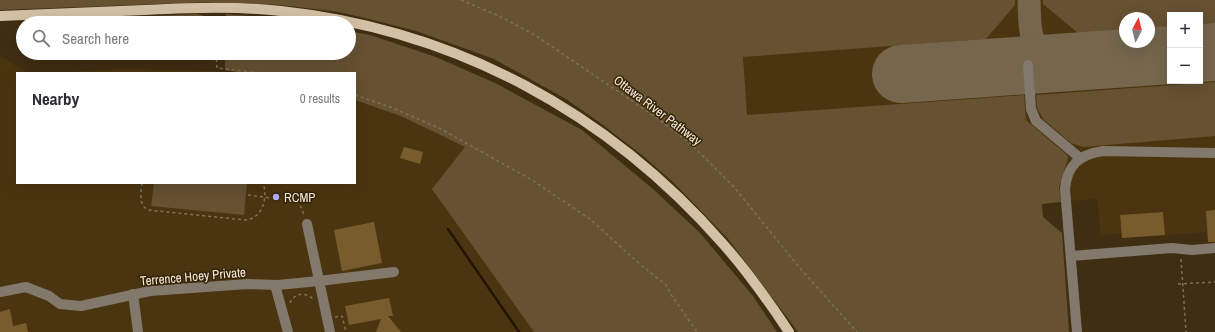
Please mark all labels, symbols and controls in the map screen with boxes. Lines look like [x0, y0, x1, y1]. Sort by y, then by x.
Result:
north arrow [1119, 12, 1155, 48]
map controls [1167, 12, 1203, 84]
button: + [1167, 12, 1203, 48]
search box [16, 16, 356, 60]
icon: search [30, 27, 52, 49]
text: Search here [62, 28, 129, 49]
button: − [1167, 48, 1203, 84]
street label: Ottawa River Pathway [610, 72, 706, 150]
text: Nearby [32, 87, 79, 110]
text: 0 results [300, 90, 340, 107]
place label: RCMP [284, 189, 315, 206]
marker: RCMP [271, 192, 281, 202]
street label: Terrence Hoey Private [139, 263, 247, 290]

